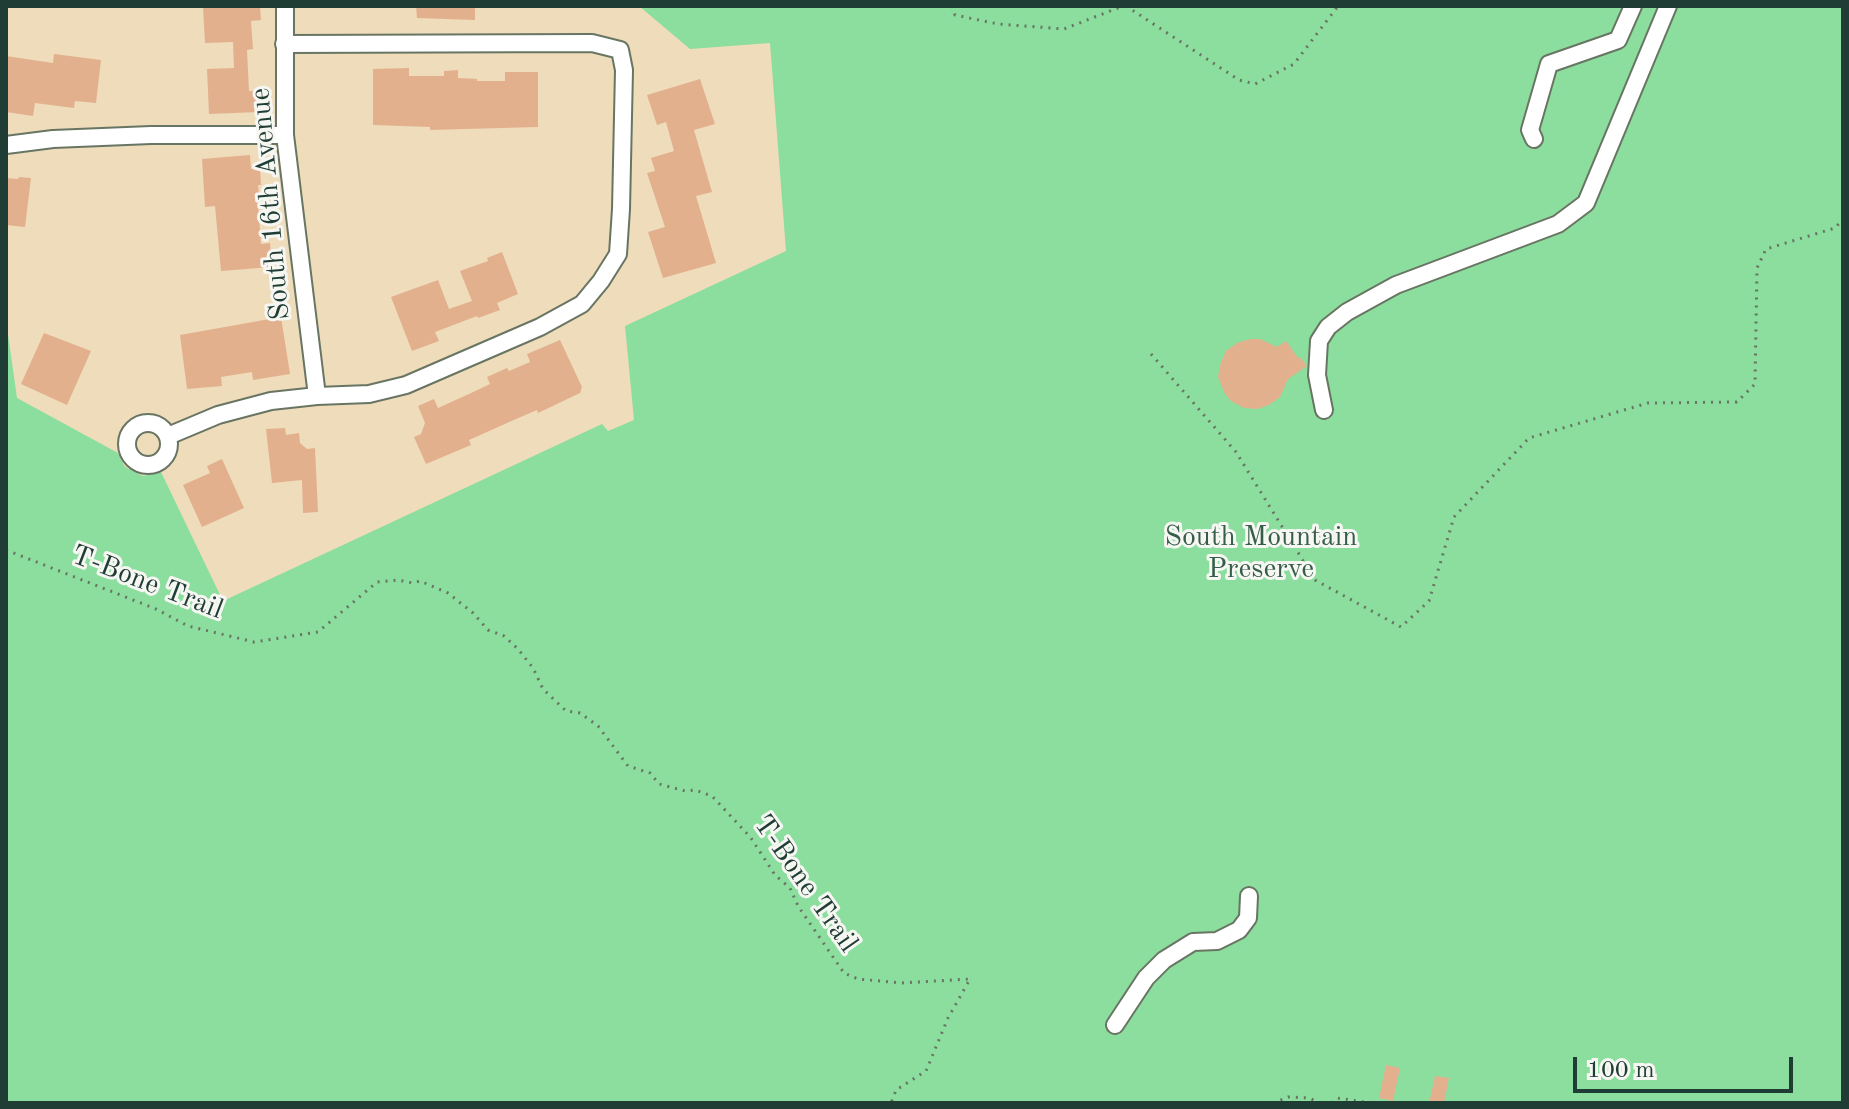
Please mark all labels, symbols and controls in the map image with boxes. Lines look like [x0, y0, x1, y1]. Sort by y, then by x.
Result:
street label: South 16th Avenue [244, 86, 298, 322]
park label: South Mountain Preserve [1165, 521, 1357, 587]
street label: T-Bone Trail [66, 539, 228, 627]
street label: T-Bone Trail [745, 809, 865, 959]
scale bar [1577, 1041, 1797, 1091]
text: 100 m [1587, 1059, 1655, 1083]

